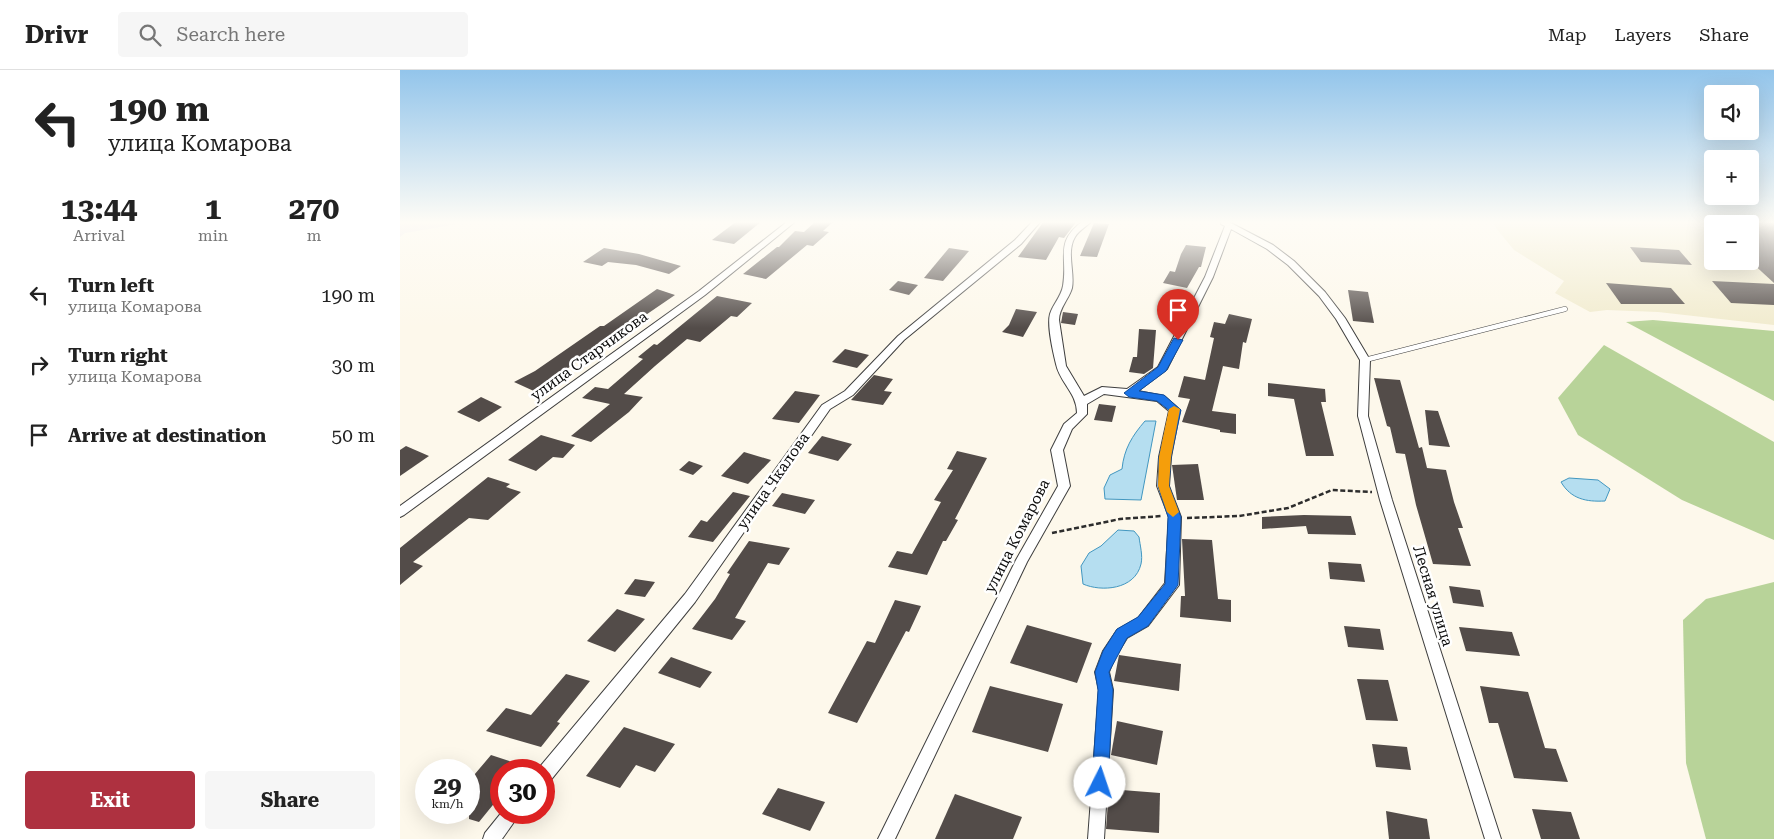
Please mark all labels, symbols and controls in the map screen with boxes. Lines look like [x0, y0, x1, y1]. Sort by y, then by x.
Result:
search box [118, 12, 468, 57]
text: Drivr [25, 21, 88, 49]
icon: search [136, 21, 164, 49]
text: Search here [176, 23, 285, 46]
text: Map [1548, 24, 1587, 45]
text: Layers [1615, 24, 1671, 45]
text: Share [1699, 24, 1749, 45]
map controls [1704, 85, 1759, 270]
button: sound [1704, 85, 1759, 140]
text: 190 m [108, 89, 209, 130]
icon: left [25, 90, 90, 155]
text: улица Комарова [108, 131, 292, 156]
button: + [1704, 150, 1759, 205]
text: 13:44 [61, 191, 137, 226]
text: 1 [205, 191, 221, 226]
text: 270 [289, 191, 339, 226]
button: − [1704, 215, 1759, 270]
text: Arrival [73, 226, 125, 245]
text: min [198, 226, 228, 245]
text: m [307, 226, 321, 245]
text: Turn left [68, 274, 154, 297]
icon: left [25, 281, 53, 309]
text: 190 m [321, 284, 375, 307]
pin [1157, 289, 1199, 340]
icon: arrive [1164, 296, 1192, 324]
text: улица Комарова [68, 297, 202, 316]
street label: улица Старчикова [527, 307, 651, 405]
text: Turn right [68, 344, 168, 367]
icon: right [25, 351, 53, 379]
text: 30 m [332, 354, 375, 377]
text: улица Комарова [68, 367, 202, 386]
icon: arrive [25, 421, 53, 449]
text: Arrive at destination [68, 424, 266, 447]
text: 50 m [332, 424, 375, 447]
street label: улица Чкалова [733, 429, 813, 533]
street label: улица Комарова [981, 476, 1053, 596]
street label: Лесная улица [1409, 543, 1457, 649]
position arrow [1073, 756, 1125, 808]
speed limit sign: 30 [490, 759, 555, 824]
button: Exit [25, 771, 195, 829]
button: Share [205, 771, 375, 829]
text: 29 [433, 771, 462, 800]
text: km/h [431, 797, 464, 811]

